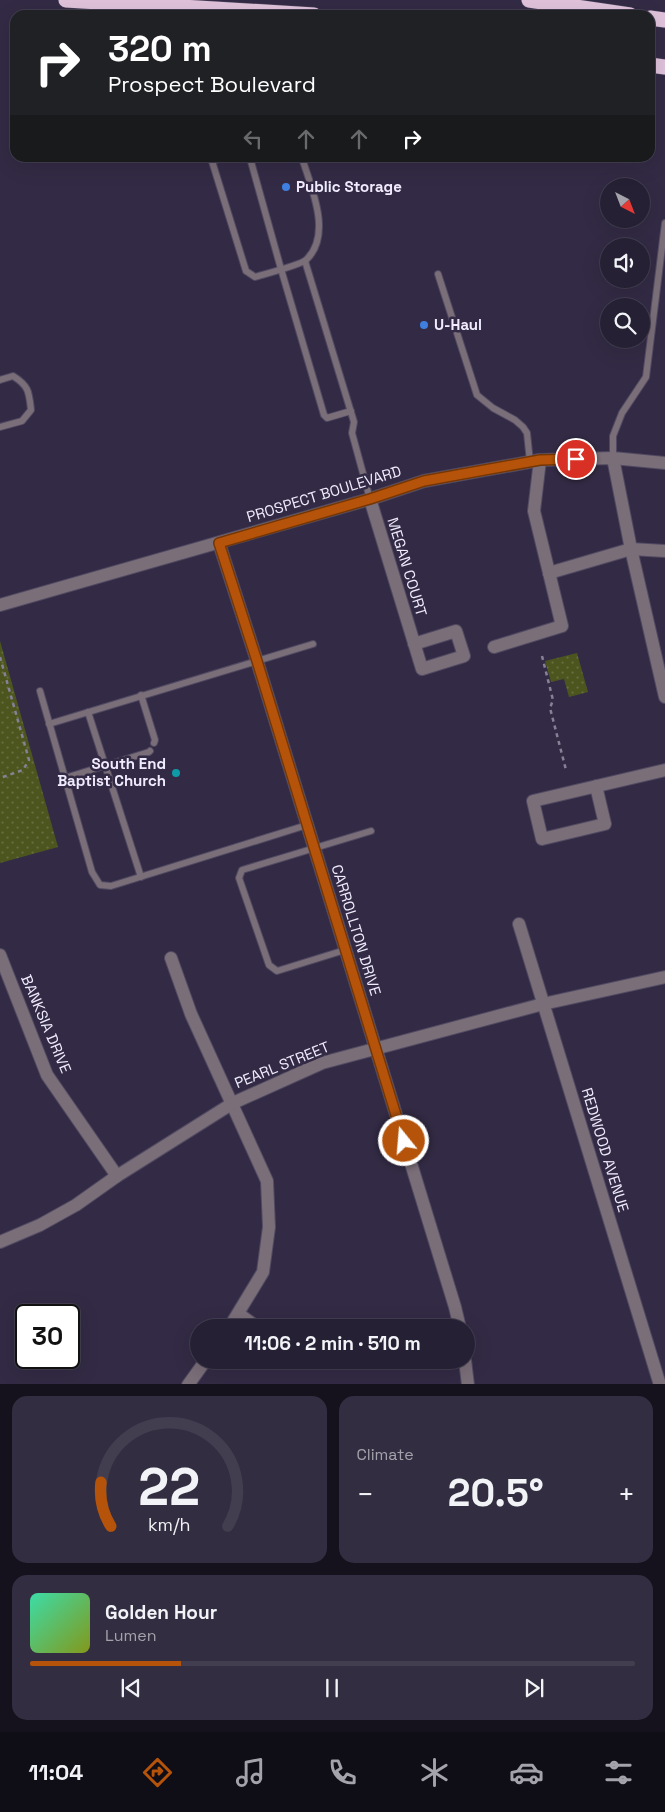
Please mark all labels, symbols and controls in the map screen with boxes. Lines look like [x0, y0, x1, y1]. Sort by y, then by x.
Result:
text: 320 m [108, 27, 212, 71]
icon: right [25, 30, 90, 95]
text: Prospect Boulevard [108, 70, 316, 98]
icon: left [239, 125, 267, 153]
icon: ahead [292, 125, 320, 153]
icon: ahead [345, 125, 373, 153]
icon: right [398, 125, 426, 153]
place label: Public Storage [296, 177, 402, 196]
north arrow [600, 178, 650, 228]
map controls [600, 178, 650, 348]
marker: Public Storage [280, 181, 292, 193]
button: sound [600, 238, 650, 288]
button: search [600, 298, 650, 348]
place label: U-Haul [434, 315, 482, 334]
marker: U-Haul [418, 319, 430, 331]
pin [555, 438, 597, 480]
icon: arrive [562, 445, 590, 473]
street label: PROSPECT BOULEVARD [244, 461, 404, 526]
street label: MEGAN COURT [383, 515, 432, 619]
place label: South End Baptist Church [57, 754, 166, 790]
marker: South End Baptist Church [170, 767, 182, 779]
street label: CARROLLTON DRIVE [328, 862, 385, 998]
street label: BANKSIA DRIVE [17, 972, 76, 1076]
street label: PEARL STREET [232, 1037, 332, 1092]
street label: REDWOOD AVENUE [578, 1085, 633, 1214]
position arrow [377, 1114, 429, 1166]
speed limit sign: 30 [15, 1304, 80, 1369]
text: 11:06 · 2 min · 510 m [244, 1331, 421, 1356]
text: Climate [357, 1444, 414, 1465]
text: 22 [138, 1454, 200, 1520]
text: 20.5° [448, 1469, 544, 1517]
text: − [357, 1476, 374, 1512]
text: + [618, 1476, 635, 1512]
text: km/h [148, 1513, 191, 1536]
text: Golden Hour [105, 1600, 217, 1625]
text: Lumen [105, 1625, 157, 1646]
icon: previous [117, 1674, 145, 1702]
icon: pause [318, 1674, 346, 1702]
icon: next [520, 1674, 548, 1702]
icon: directions [140, 1755, 175, 1790]
icon: music [233, 1755, 268, 1790]
icon: phone [325, 1755, 360, 1790]
icon: climate [417, 1755, 452, 1790]
icon: car [509, 1755, 544, 1790]
icon: filters [601, 1755, 636, 1790]
text: 11:04 [29, 1758, 83, 1786]

